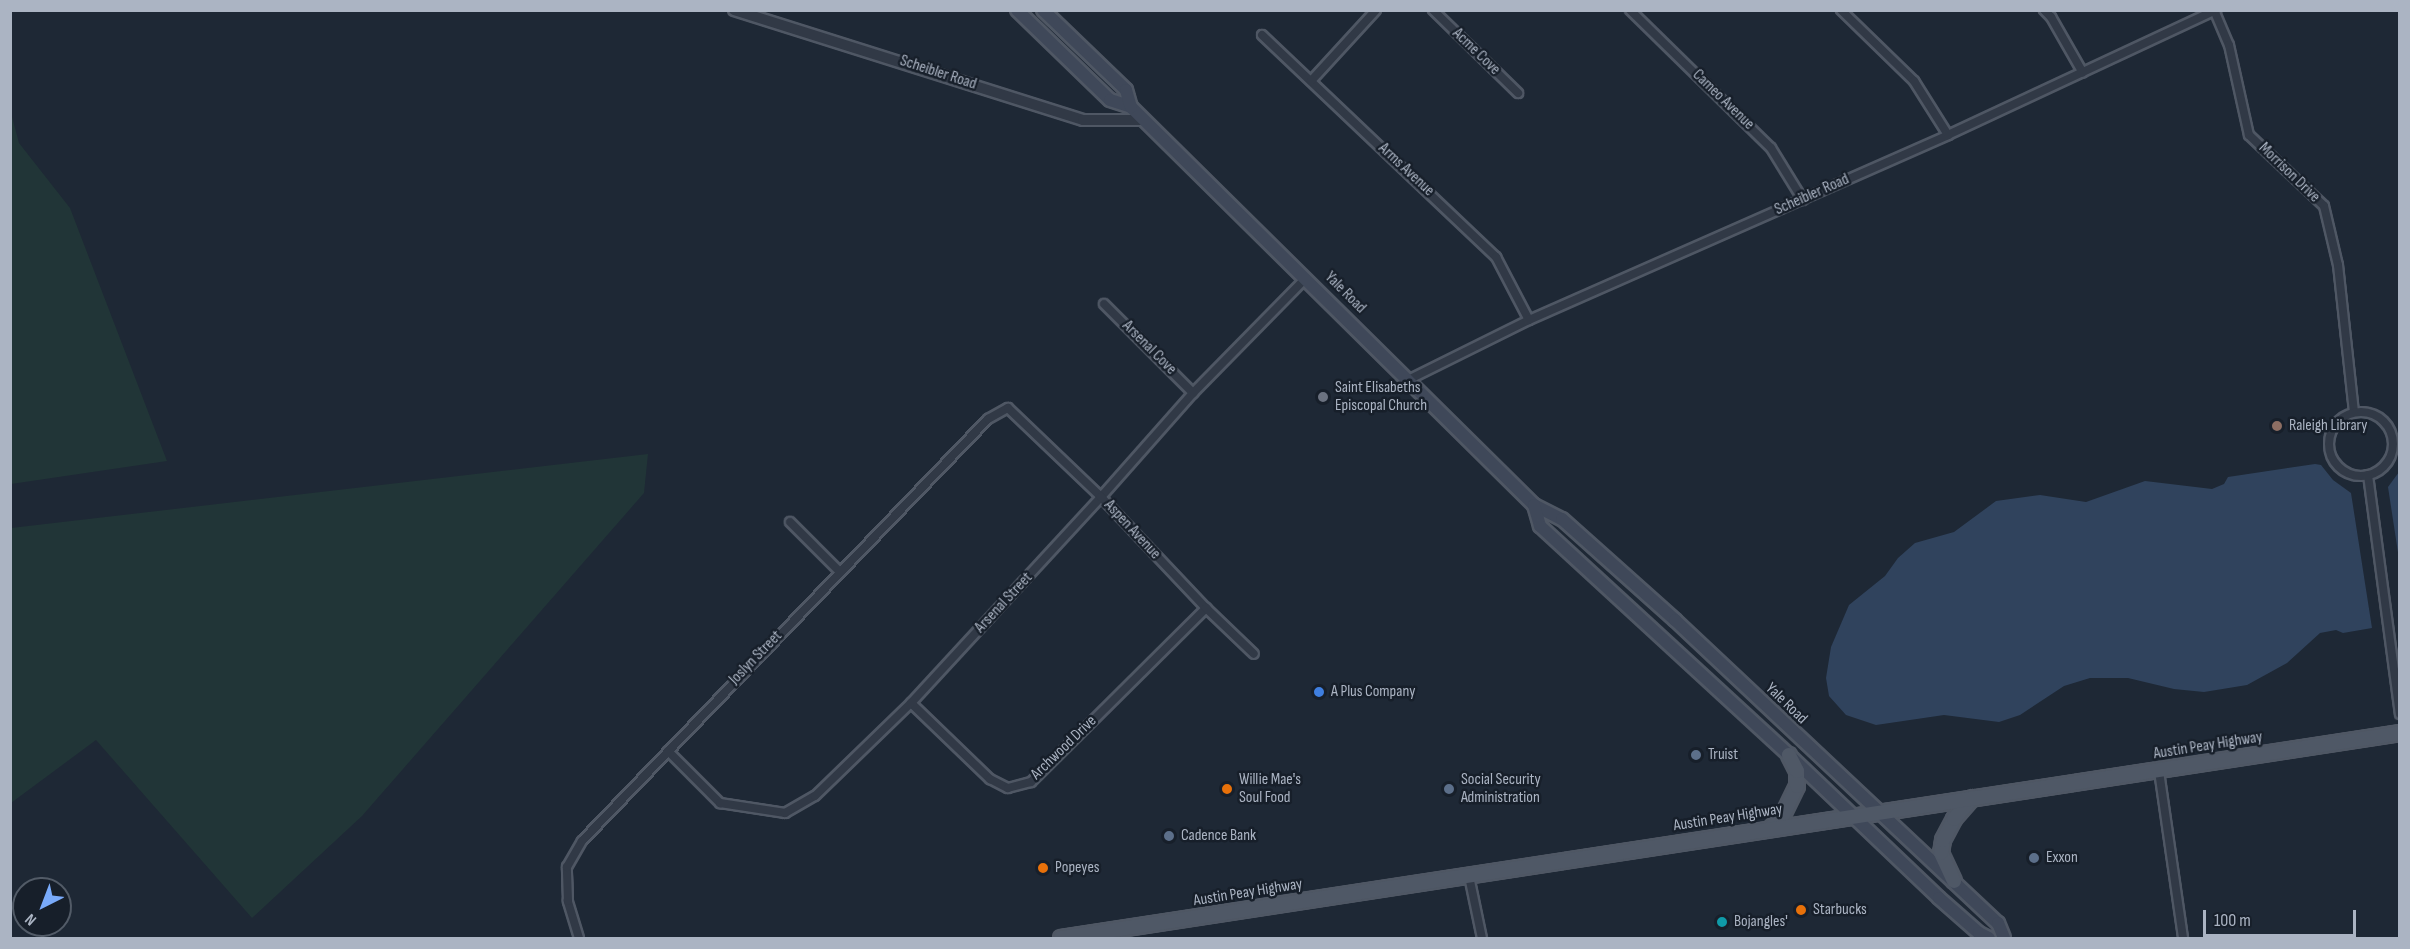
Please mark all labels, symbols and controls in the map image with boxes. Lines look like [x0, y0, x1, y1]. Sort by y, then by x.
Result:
street label: Acme Cove [1448, 25, 1504, 79]
street label: Scheibler Road [897, 52, 979, 94]
street label: Cameo Avenue [1688, 66, 1758, 134]
street label: Arms Avenue [1374, 139, 1438, 201]
street label: Morrison Drive [2254, 139, 2324, 207]
street label: Scheibler Road [1772, 170, 1852, 220]
street label: Yale Road [1320, 268, 1370, 318]
street label: Arsenal Cove [1118, 317, 1180, 379]
place label: Saint Elisabeths Episcopal Church [1335, 378, 1427, 416]
marker: Saint Elisabeths Episcopal Church [1316, 390, 1330, 404]
place label: Raleigh Library [2289, 416, 2367, 436]
marker: Raleigh Library [2270, 419, 2284, 433]
street label: Aspen Avenue [1100, 496, 1164, 564]
street label: Arsenal Street [971, 569, 1037, 637]
street label: Joslyn Street [725, 627, 787, 689]
street label: Yale Road [1761, 679, 1811, 729]
place label: A Plus Company [1331, 682, 1415, 702]
marker: A Plus Company [1312, 685, 1326, 699]
street label: Archwood Drive [1027, 712, 1101, 784]
street label: Austin Peay Highway [2152, 728, 2264, 764]
place label: Truist [1708, 745, 1738, 765]
marker: Truist [1689, 748, 1703, 762]
place label: Willie Mae's Soul Food [1239, 770, 1301, 808]
place label: Social Security Administration [1461, 770, 1541, 808]
marker: Willie Mae's Soul Food [1220, 782, 1234, 796]
marker: Social Security Administration [1442, 782, 1456, 796]
street label: Austin Peay Highway [1672, 800, 1784, 836]
place label: Cadence Bank [1181, 826, 1256, 846]
marker: Cadence Bank [1162, 829, 1176, 843]
place label: Exxon [2046, 848, 2078, 868]
marker: Exxon [2027, 851, 2041, 865]
place label: Popeyes [1055, 858, 1100, 878]
marker: Popeyes [1036, 861, 1050, 875]
street label: Austin Peay Highway [1192, 875, 1304, 911]
north arrow [12, 877, 72, 937]
scale bar [2206, 898, 2359, 936]
place label: Starbucks [1813, 900, 1867, 920]
marker: Starbucks [1794, 903, 1808, 917]
text: N [21, 909, 40, 929]
text: 100 m [2214, 910, 2251, 931]
place label: Bojangles' [1734, 912, 1788, 932]
marker: Bojangles' [1715, 915, 1729, 929]

